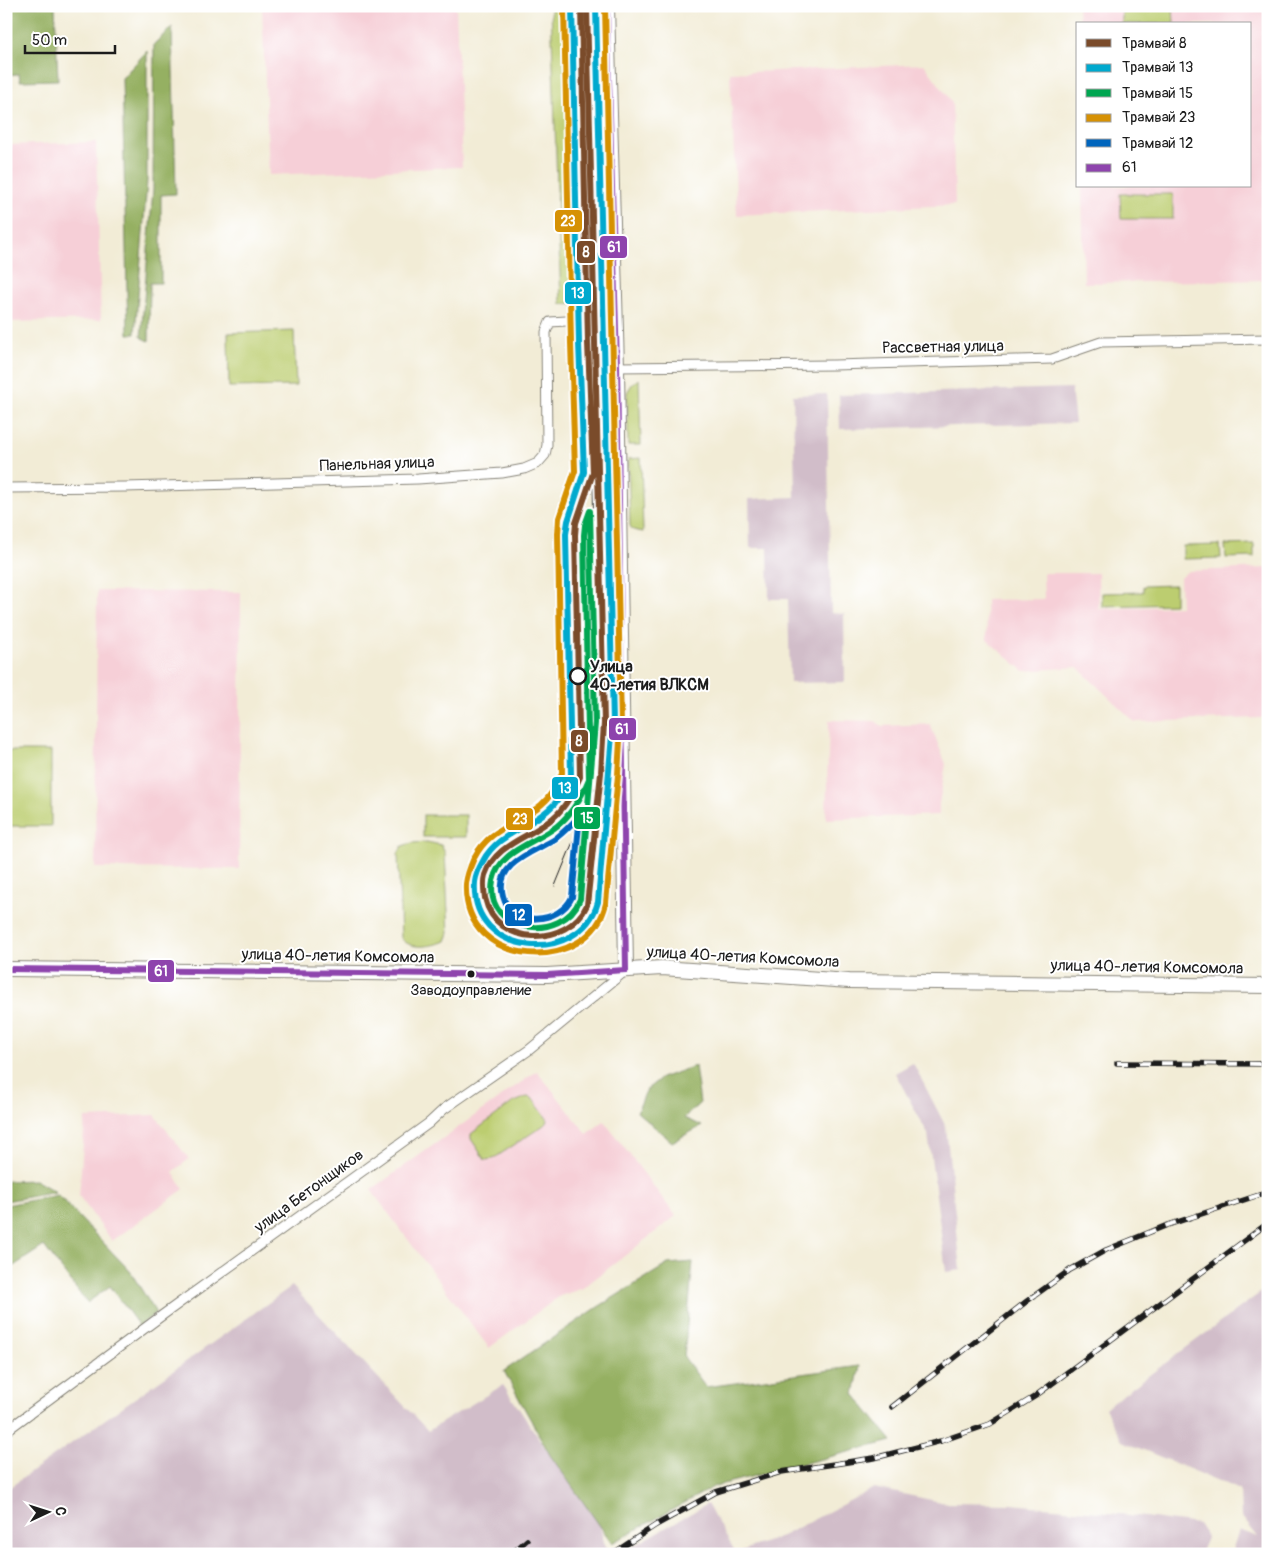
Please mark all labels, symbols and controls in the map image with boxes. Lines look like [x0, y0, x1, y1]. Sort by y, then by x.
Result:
scale bar [25, 22, 115, 54]
legend [1076, 22, 1252, 188]
text: 50 m [32, 31, 67, 50]
text: Трамвай 8 [1122, 34, 1187, 53]
text: Трамвай 13 [1122, 58, 1193, 77]
text: Трамвай 15 [1122, 84, 1193, 103]
text: Трамвай 23 [1122, 108, 1195, 127]
text: Трамвай 12 [1122, 134, 1193, 153]
text: 61 [1122, 158, 1137, 177]
line badge: 23 [554, 209, 583, 233]
text: 23 [560, 213, 576, 230]
line badge: 61 [599, 235, 628, 259]
text: 61 [607, 239, 621, 256]
line badge: 8 [576, 240, 596, 264]
text: 8 [582, 244, 590, 261]
line badge: 13 [564, 281, 592, 305]
text: 13 [571, 285, 585, 302]
street label: Рассветная улица [882, 336, 1004, 358]
street label: Панельная улица [319, 452, 435, 476]
place label: Улица 40-летия ВЛКСМ [590, 657, 709, 695]
marker: Улица 40-летия ВЛКСМ [569, 667, 587, 685]
line badge: 61 [608, 717, 637, 741]
text: 61 [615, 721, 629, 738]
line badge: 8 [570, 729, 589, 753]
text: 8 [575, 733, 583, 750]
line badge: 13 [551, 776, 579, 800]
text: 13 [558, 780, 572, 797]
line badge: 15 [573, 806, 601, 830]
line badge: 23 [505, 807, 534, 831]
text: 15 [580, 810, 594, 827]
text: 23 [512, 811, 528, 828]
line badge: 12 [504, 903, 533, 927]
text: 12 [512, 907, 526, 924]
street label: улица 40-летия Комсомола [645, 942, 840, 972]
street label: улица 40-летия Комсомола [240, 944, 435, 968]
street label: улица 40-летия Комсомола [1049, 955, 1244, 979]
line badge: 61 [147, 959, 175, 983]
text: 61 [154, 963, 168, 980]
marker: Заводоуправление [466, 969, 476, 979]
place label: Заводоуправление [411, 981, 532, 1000]
street label: улица Бетонщиков [250, 1145, 368, 1238]
north arrow [22, 1488, 72, 1538]
text: С [52, 1506, 69, 1516]

